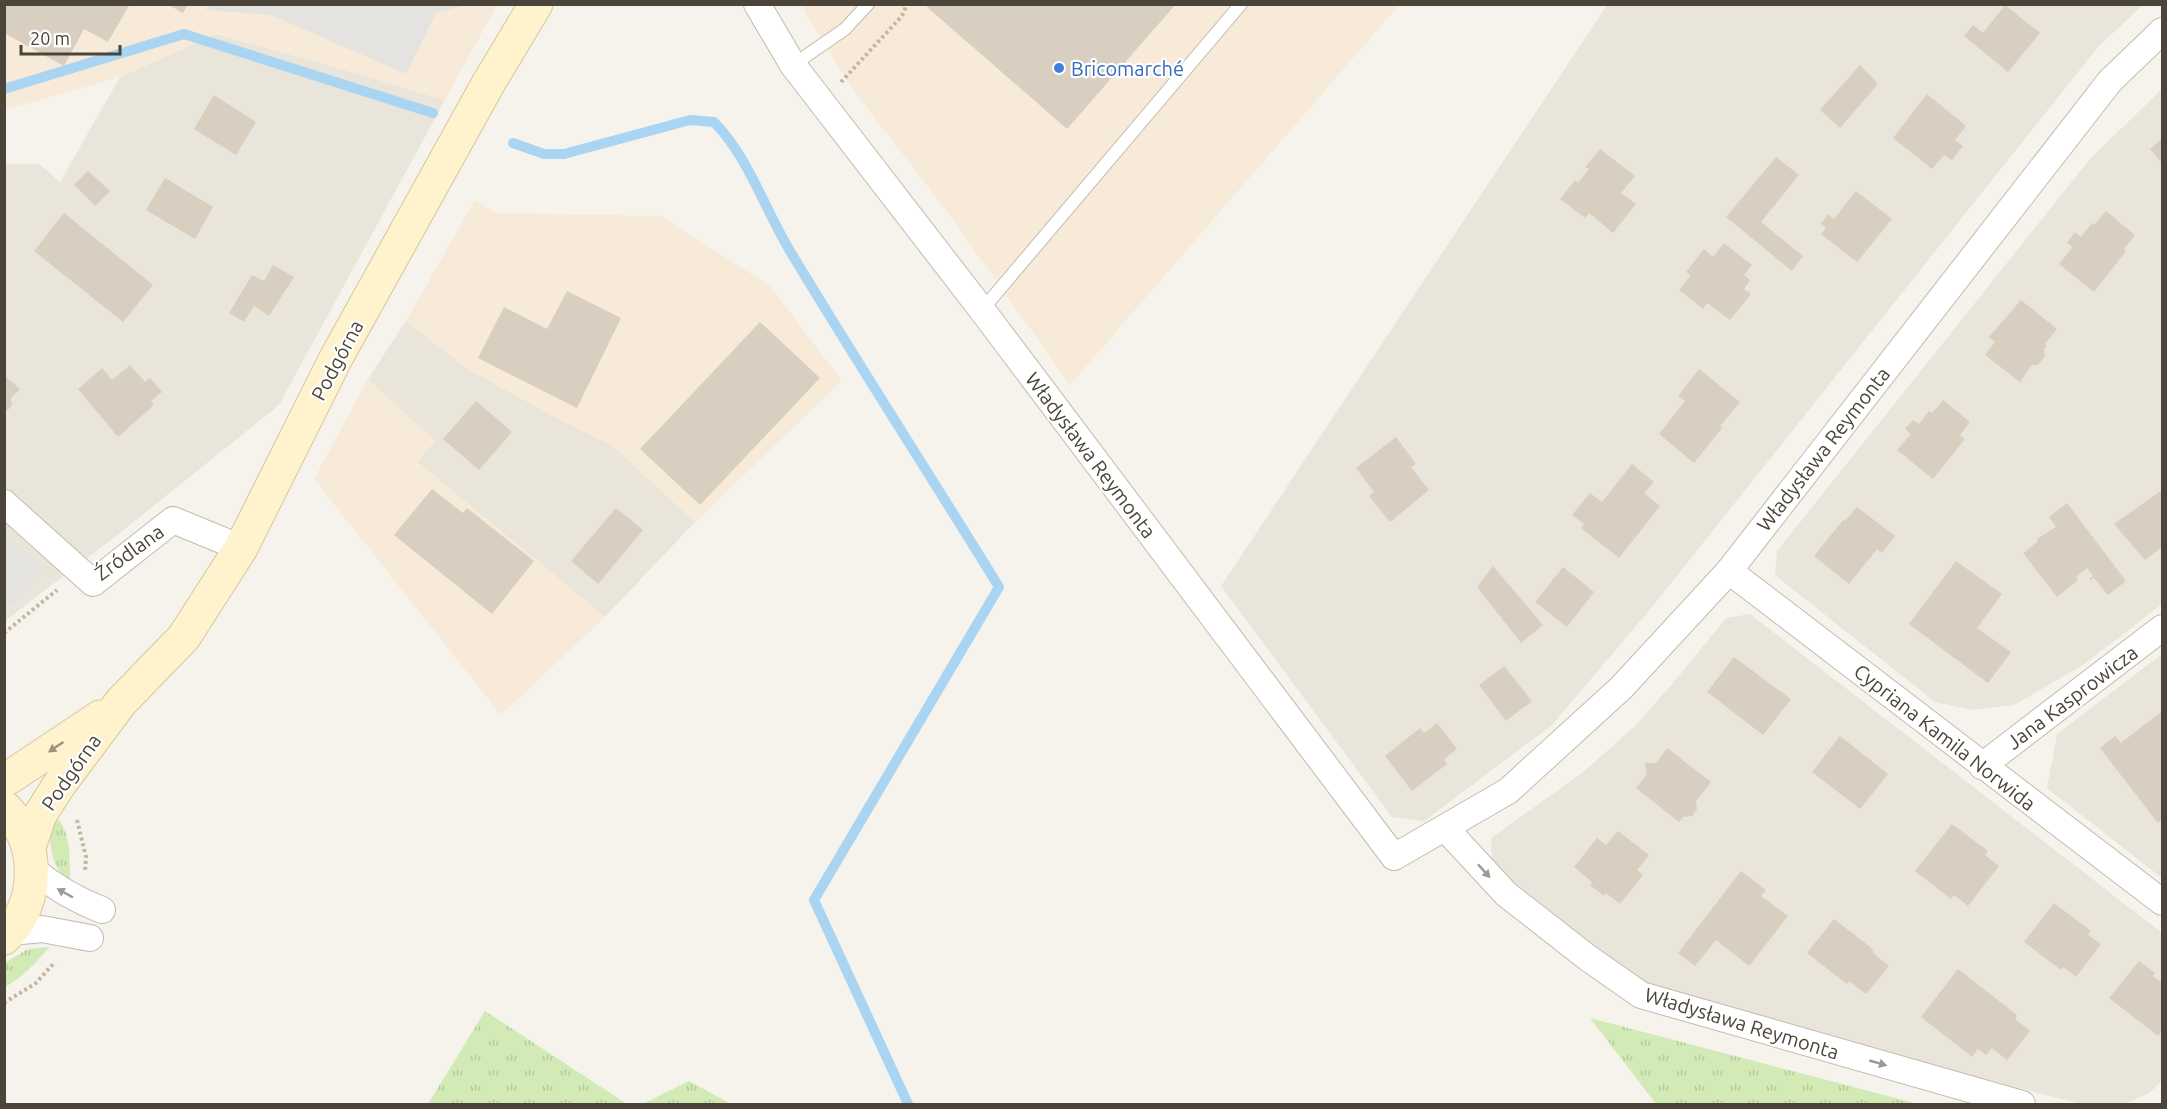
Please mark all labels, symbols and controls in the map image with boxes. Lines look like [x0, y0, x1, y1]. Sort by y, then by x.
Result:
scale bar [21, 18, 120, 56]
text: 20 m [30, 28, 70, 48]
place label: Bricomarché [1071, 57, 1184, 80]
marker: Bricomarché [1052, 61, 1066, 75]
street label: Podgórna [306, 316, 368, 404]
street label: Władysława Reymonta [1752, 362, 1894, 536]
street label: Władysława Reymonta [1021, 368, 1161, 542]
street label: Źródlana [90, 519, 168, 585]
street label: Jana Kasprowicza [2002, 640, 2142, 754]
street label: Cypriana Kamila Norwida [1850, 659, 2040, 815]
street label: Podgórna [36, 730, 106, 814]
one-way arrow [47, 741, 64, 752]
one-way arrow [1477, 863, 1491, 877]
one-way arrow [57, 888, 74, 898]
street label: Władysława Reymonta [1642, 983, 1842, 1063]
one-way arrow [1869, 1059, 1887, 1068]

